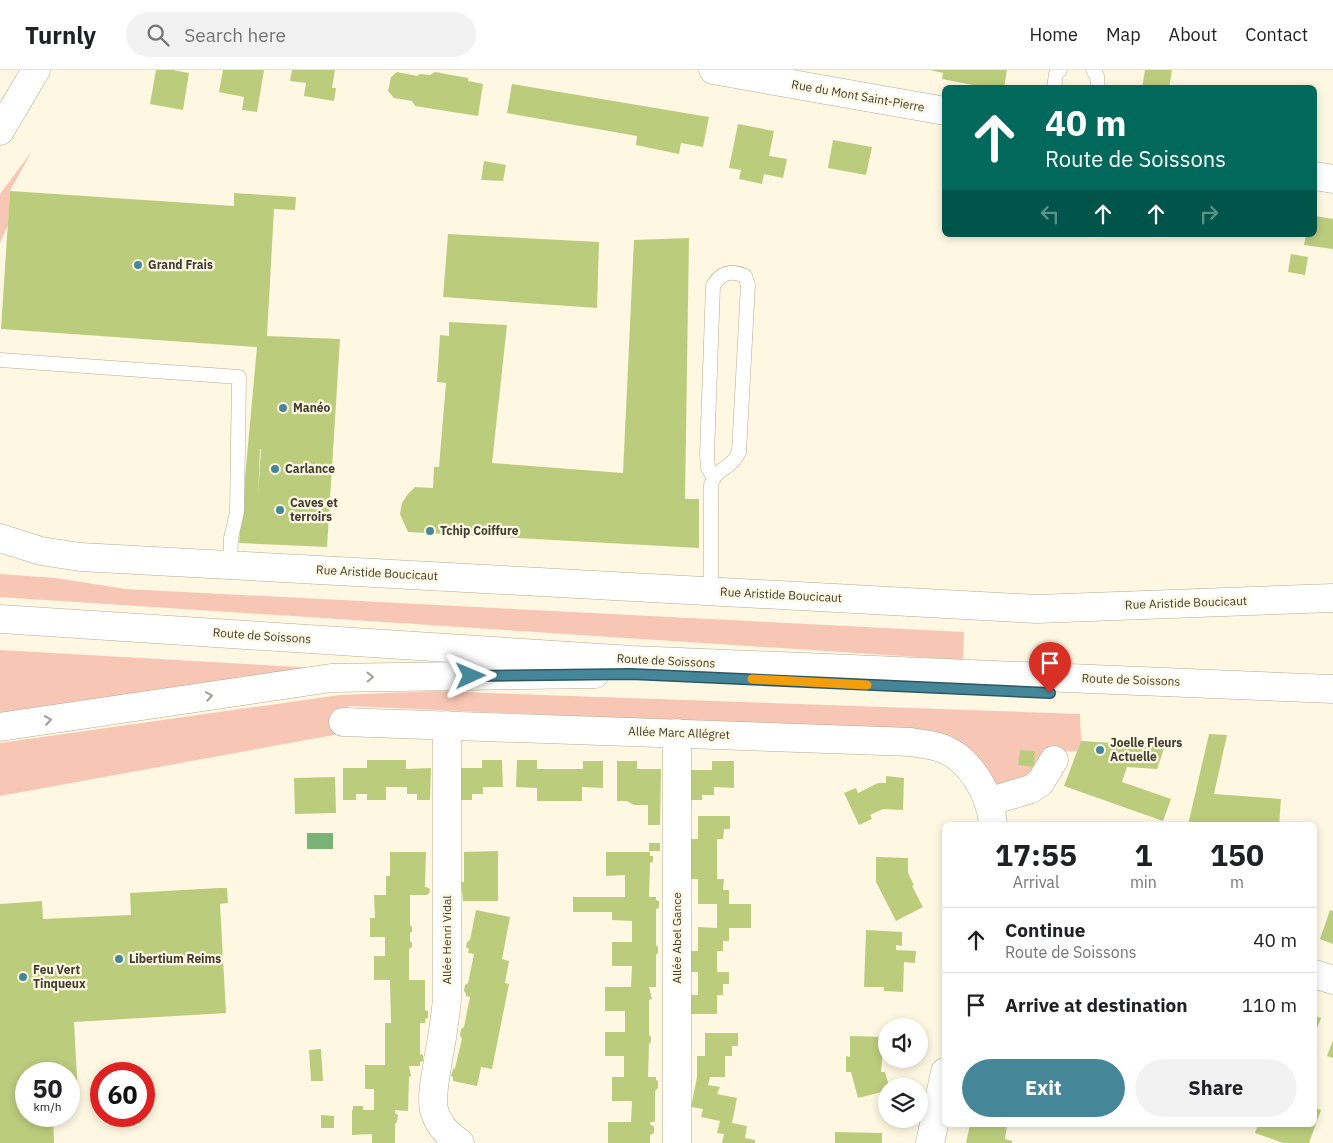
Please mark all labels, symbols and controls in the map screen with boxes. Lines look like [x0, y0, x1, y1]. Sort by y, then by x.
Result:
search box [126, 12, 476, 57]
text: Turnly [25, 19, 96, 51]
icon: search [144, 21, 172, 49]
text: Search here [184, 23, 286, 47]
text: Home [1030, 23, 1078, 46]
text: Map [1106, 23, 1141, 46]
text: About [1169, 23, 1217, 46]
text: Contact [1245, 23, 1308, 46]
street label: Rue du Mont Saint-Pierre [790, 76, 926, 115]
text: 40 m [1045, 100, 1127, 146]
icon: ahead [962, 105, 1027, 170]
text: Route de Soissons [1045, 144, 1226, 173]
icon: left [1036, 200, 1064, 228]
icon: ahead [1089, 200, 1117, 228]
icon: ahead [1142, 200, 1170, 228]
icon: right [1195, 200, 1223, 228]
place label: Grand Frais [148, 257, 213, 272]
marker: Grand Frais [132, 259, 144, 271]
place label: Manéo [293, 400, 331, 415]
marker: Manéo [277, 402, 289, 414]
place label: Carlance [285, 461, 335, 476]
marker: Carlance [269, 463, 281, 475]
place label: Caves et terroirs [290, 495, 338, 524]
marker: Caves et terroirs [274, 504, 286, 516]
place label: Tchip Coiffure [440, 523, 519, 538]
marker: Tchip Coiffure [424, 525, 436, 537]
street label: Rue Aristide Boucicaut [316, 562, 438, 583]
street label: Rue Aristide Boucicaut [720, 584, 842, 605]
street label: Rue Aristide Boucicaut [1125, 593, 1247, 612]
street label: Route de Soissons [212, 625, 312, 646]
pin [1029, 642, 1071, 693]
position arrow [444, 649, 496, 701]
icon: arrive [1036, 649, 1064, 677]
street label: Route de Soissons [616, 650, 716, 671]
street label: Route de Soissons [1081, 670, 1181, 689]
one-way arrow [366, 672, 374, 682]
one-way arrow [205, 692, 213, 702]
one-way arrow [45, 715, 53, 726]
street label: Allée Marc Allégret [628, 723, 730, 742]
place label: Joelle Fleurs Actuelle [1110, 735, 1182, 764]
marker: Joelle Fleurs Actuelle [1094, 744, 1106, 756]
text: 17:55 [995, 835, 1077, 874]
text: 1 [1134, 835, 1152, 874]
text: 150 [1210, 835, 1264, 874]
text: Arrival [1013, 872, 1059, 892]
text: min [1130, 872, 1157, 892]
text: m [1230, 872, 1244, 892]
street label: Allée Abel Gance [669, 892, 684, 984]
street label: Allée Henri Vidal [439, 895, 454, 985]
text: Continue [1005, 918, 1085, 942]
icon: ahead [962, 926, 990, 954]
text: 40 m [1253, 928, 1297, 952]
text: Route de Soissons [1005, 942, 1137, 962]
place label: Libertium Reims [129, 951, 221, 966]
marker: Libertium Reims [113, 953, 125, 965]
place label: Feu Vert Tinqueux [33, 962, 86, 991]
marker: Feu Vert Tinqueux [17, 971, 29, 983]
icon: arrive [962, 991, 990, 1019]
text: Arrive at destination [1005, 993, 1188, 1017]
text: 110 m [1242, 993, 1297, 1017]
map controls [878, 1018, 928, 1128]
button: sound [878, 1018, 928, 1068]
button: Exit [962, 1059, 1125, 1117]
button: Share [1135, 1059, 1297, 1117]
speed limit sign: 60 [90, 1062, 155, 1127]
text: 50 [32, 1072, 63, 1105]
button: layers [878, 1078, 928, 1128]
text: km/h [33, 1099, 62, 1114]

